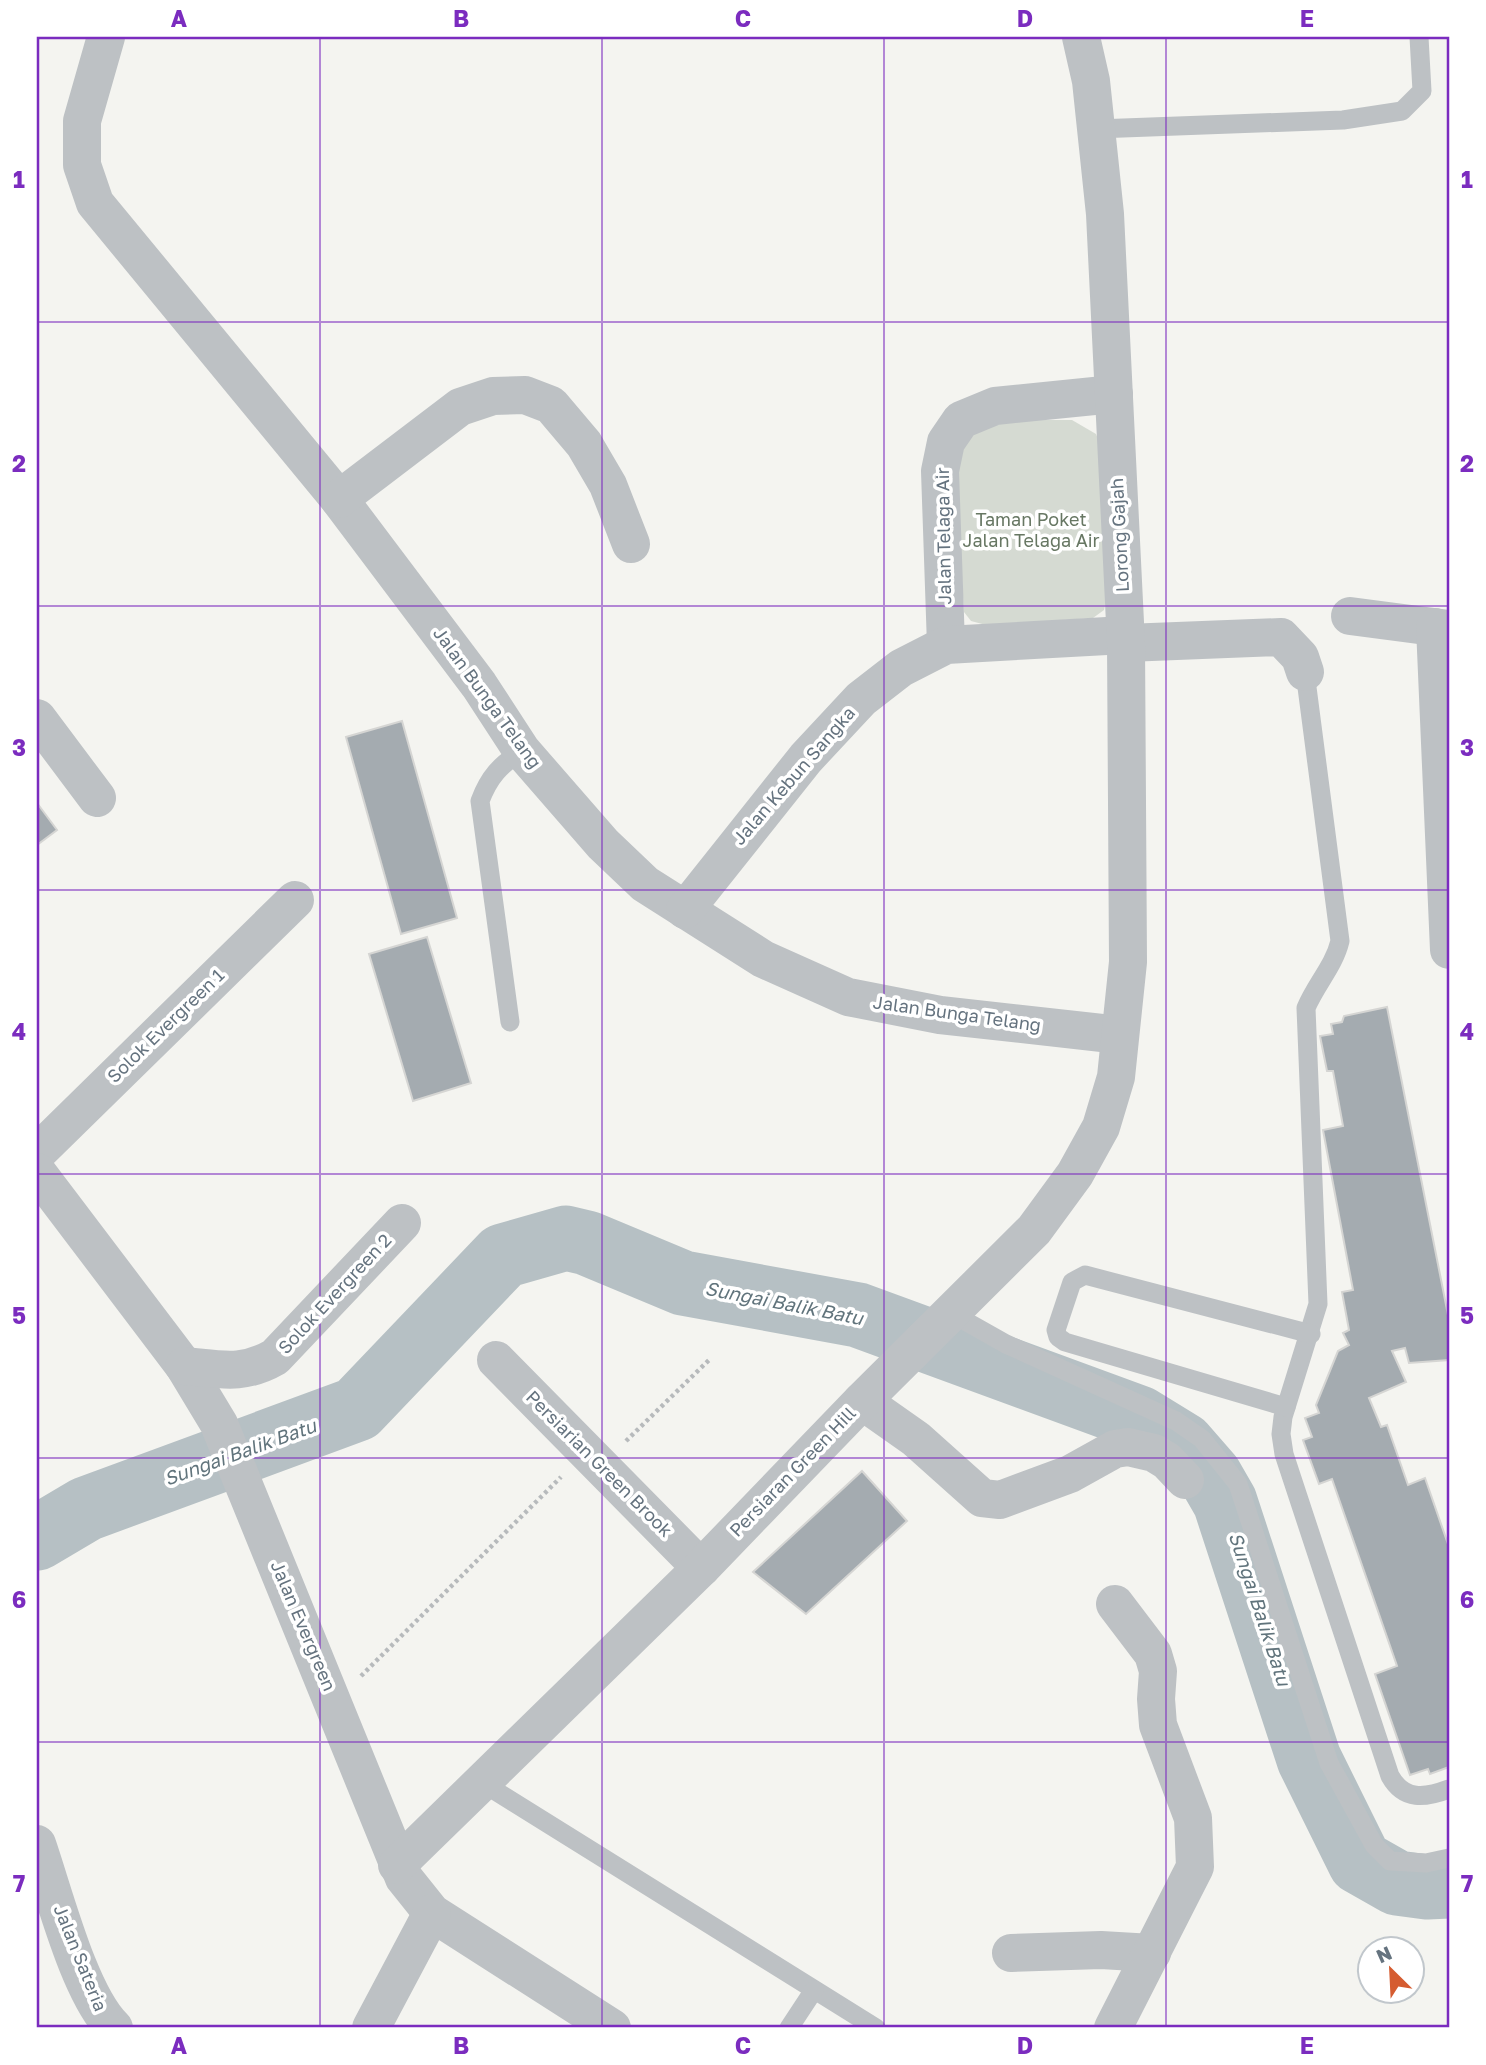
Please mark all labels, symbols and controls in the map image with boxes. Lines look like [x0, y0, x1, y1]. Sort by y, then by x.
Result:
text: A [171, 4, 188, 32]
text: B [453, 4, 469, 32]
text: C [735, 4, 751, 32]
text: D [1017, 4, 1033, 32]
text: E [1300, 4, 1314, 32]
text: 1 [13, 165, 25, 193]
text: 1 [1461, 165, 1473, 193]
text: 2 [12, 449, 26, 477]
text: 2 [1460, 449, 1474, 477]
street label: Jalan Telaga Air [931, 467, 955, 605]
street label: Lorong Gajah [1105, 478, 1133, 593]
park label: Taman Poket Jalan Telaga Air [962, 508, 1100, 551]
street label: Jalan Bunga Telang [429, 622, 547, 772]
street label: Jalan Kebun Sangka [727, 702, 859, 849]
text: 3 [12, 733, 26, 761]
text: 3 [1460, 733, 1474, 761]
street label: Solok Evergreen 1 [102, 964, 229, 1087]
street label: Jalan Bunga Telang [872, 990, 1043, 1036]
text: 4 [12, 1017, 26, 1045]
text: 4 [1460, 1017, 1474, 1045]
street label: Solok Evergreen 2 [273, 1229, 396, 1358]
water label: Sungai Balik Batu [703, 1276, 866, 1329]
text: 5 [12, 1301, 26, 1329]
text: 5 [1460, 1301, 1474, 1329]
street label: Persiarian Green Brook [522, 1386, 677, 1541]
street label: Persiaran Green Hill [725, 1402, 860, 1541]
water label: Sungai Balik Batu [161, 1413, 320, 1490]
water label: Sungai Balik Batu [1225, 1529, 1297, 1690]
street label: Jalan Evergreen [267, 1557, 341, 1694]
text: 6 [12, 1585, 26, 1613]
text: 6 [1460, 1585, 1474, 1613]
text: 7 [13, 1869, 25, 1897]
text: 7 [1461, 1869, 1473, 1897]
street label: Jalan Sateria [50, 1901, 112, 2014]
north arrow [1356, 1936, 1426, 2006]
text: N [1373, 1941, 1395, 1967]
text: A [171, 2031, 188, 2059]
text: B [453, 2031, 469, 2059]
text: C [735, 2031, 751, 2059]
text: D [1017, 2031, 1033, 2059]
text: E [1300, 2031, 1314, 2059]

